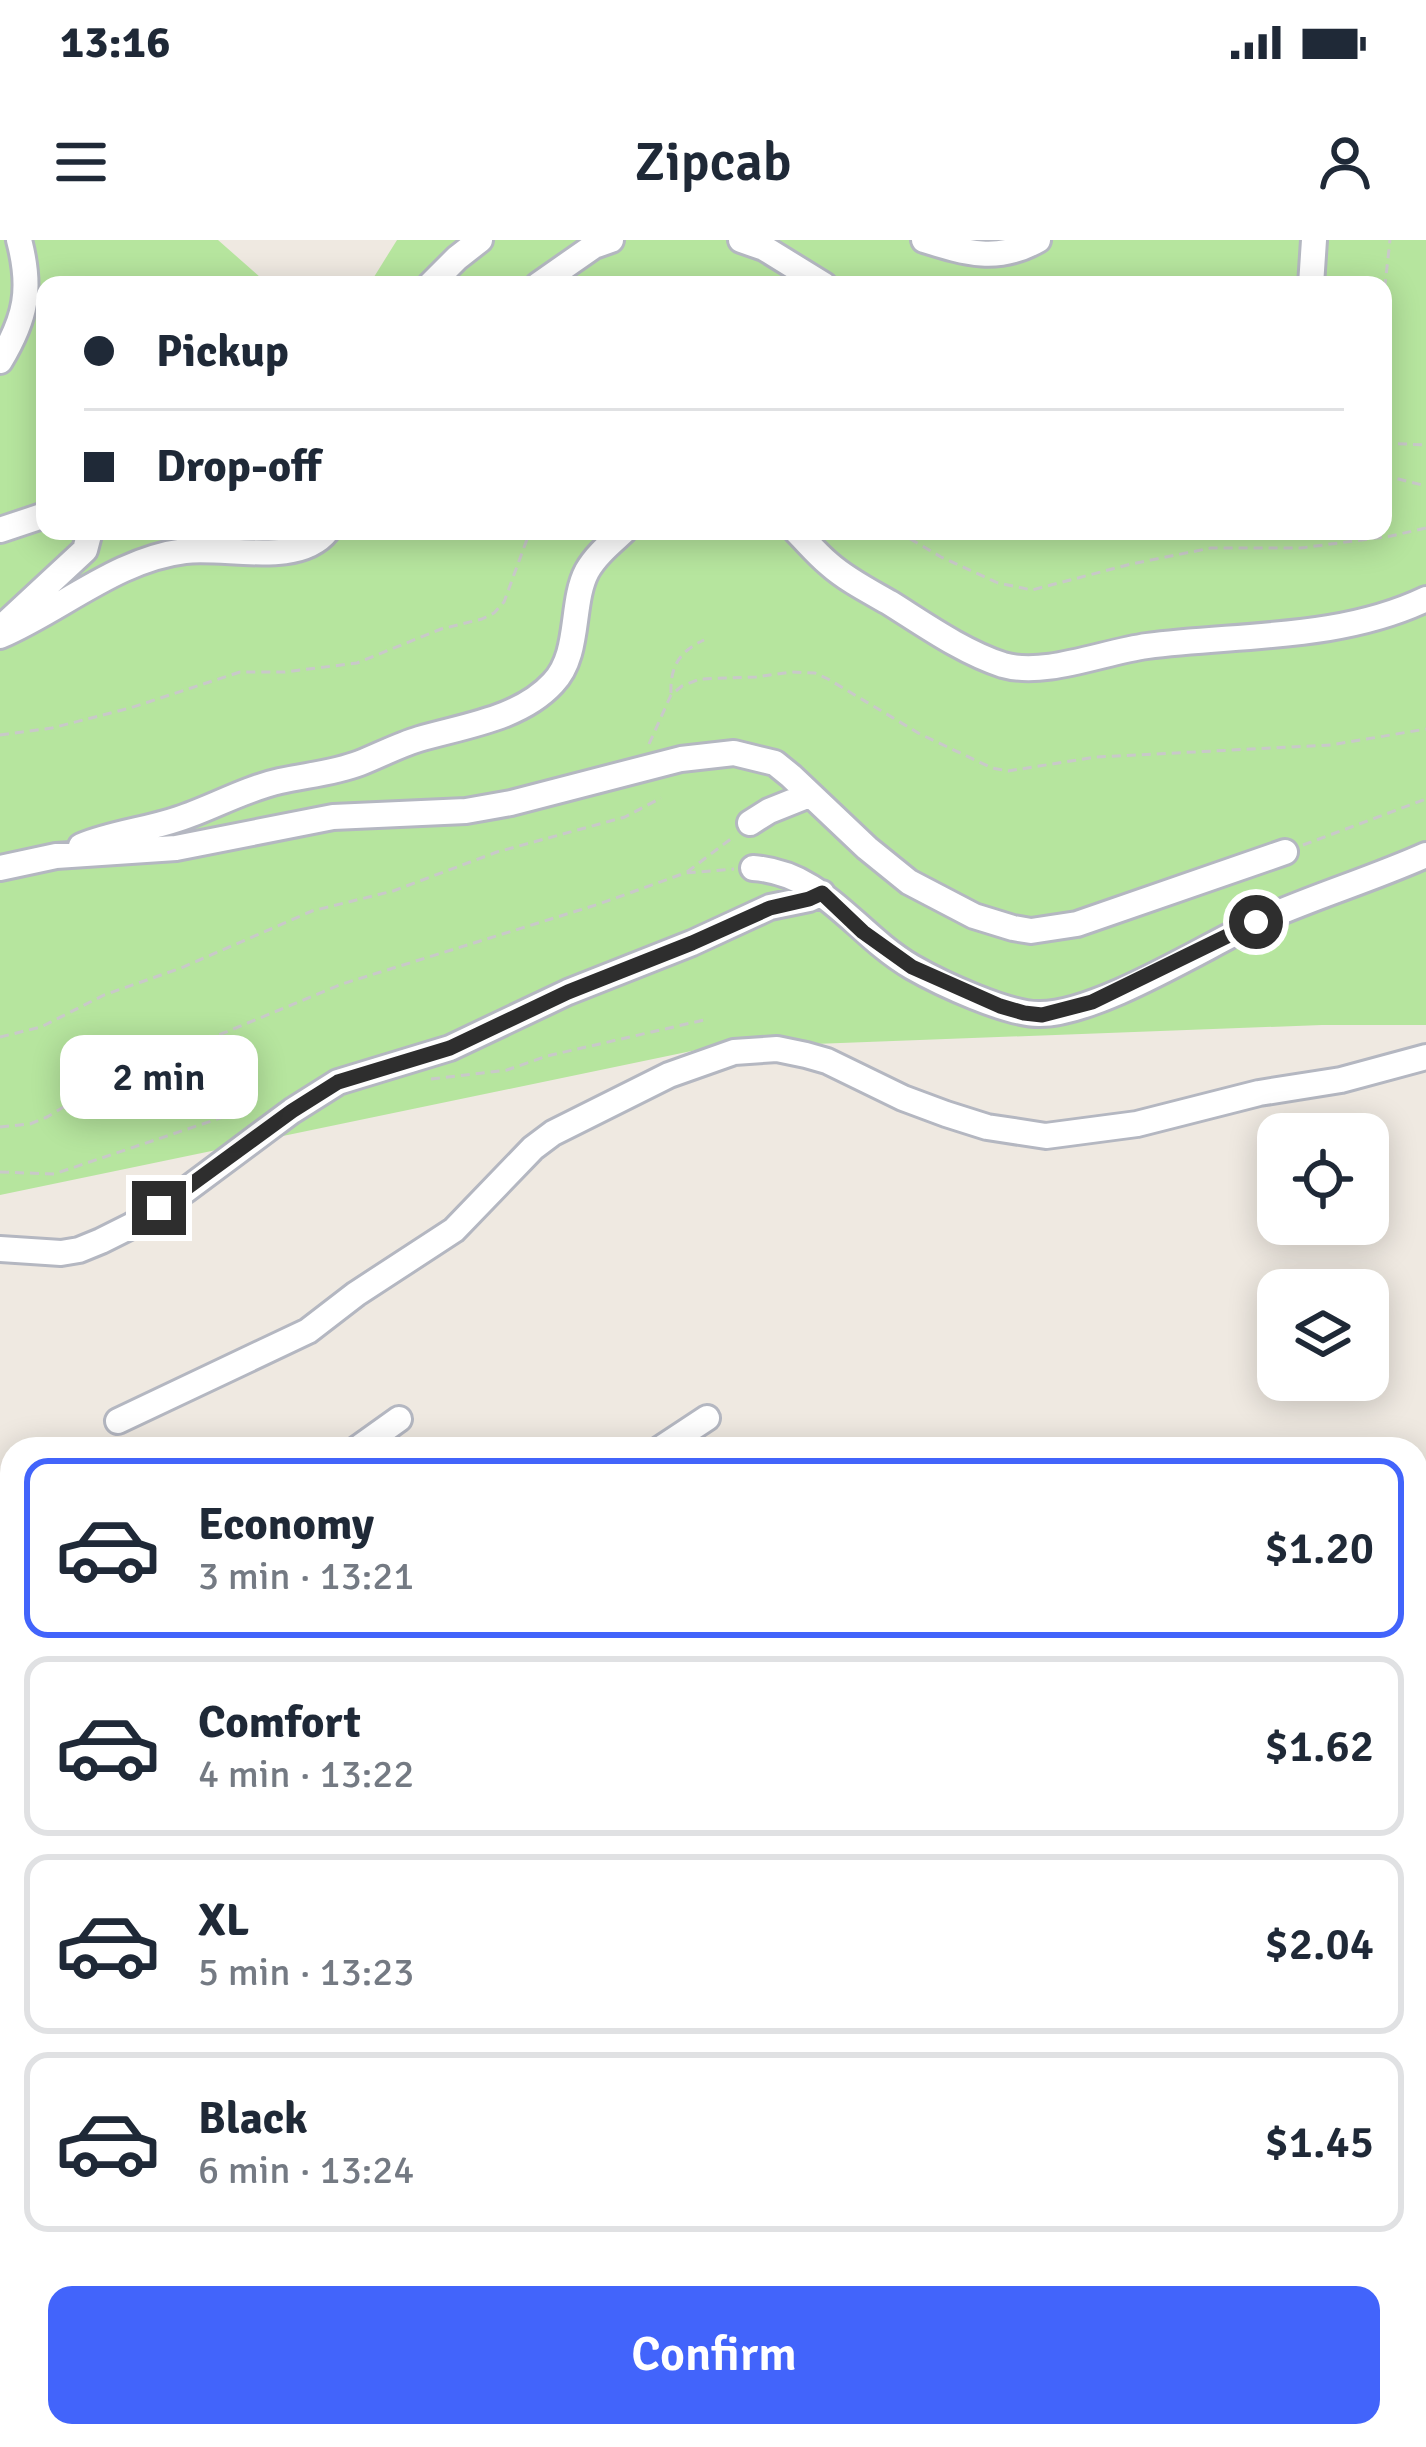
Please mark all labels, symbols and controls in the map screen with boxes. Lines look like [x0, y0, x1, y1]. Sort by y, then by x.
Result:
text: 13:16 [60, 15, 170, 70]
icon: menu [48, 129, 114, 195]
text: Zipcab [635, 129, 791, 196]
icon: person [1312, 129, 1378, 195]
text: Pickup [156, 324, 289, 379]
text: Drop-off [156, 439, 321, 494]
route start [1229, 895, 1283, 949]
callout: 2 min [60, 1034, 258, 1118]
text: 2 min [112, 1053, 206, 1101]
map controls [1257, 1113, 1389, 1401]
button: locate [1257, 1113, 1389, 1245]
route end [132, 1181, 186, 1235]
button: layers [1257, 1269, 1389, 1401]
icon: car [54, 1494, 162, 1602]
text: Economy [198, 1497, 374, 1552]
text: $1.20 [1264, 1521, 1374, 1576]
text: 3 min · 13:21 [198, 1552, 414, 1600]
icon: car [54, 1692, 162, 1800]
text: Comfort [198, 1695, 361, 1750]
text: $1.62 [1264, 1719, 1374, 1774]
text: 4 min · 13:22 [198, 1750, 414, 1798]
icon: car [54, 1890, 162, 1998]
text: XL [198, 1893, 249, 1948]
text: $2.04 [1264, 1917, 1374, 1972]
text: 5 min · 13:23 [198, 1948, 414, 1996]
icon: car [54, 2088, 162, 2196]
text: Black [198, 2091, 308, 2146]
text: $1.45 [1264, 2115, 1374, 2170]
text: 6 min · 13:24 [198, 2146, 414, 2194]
button: Confirm [48, 2286, 1380, 2424]

